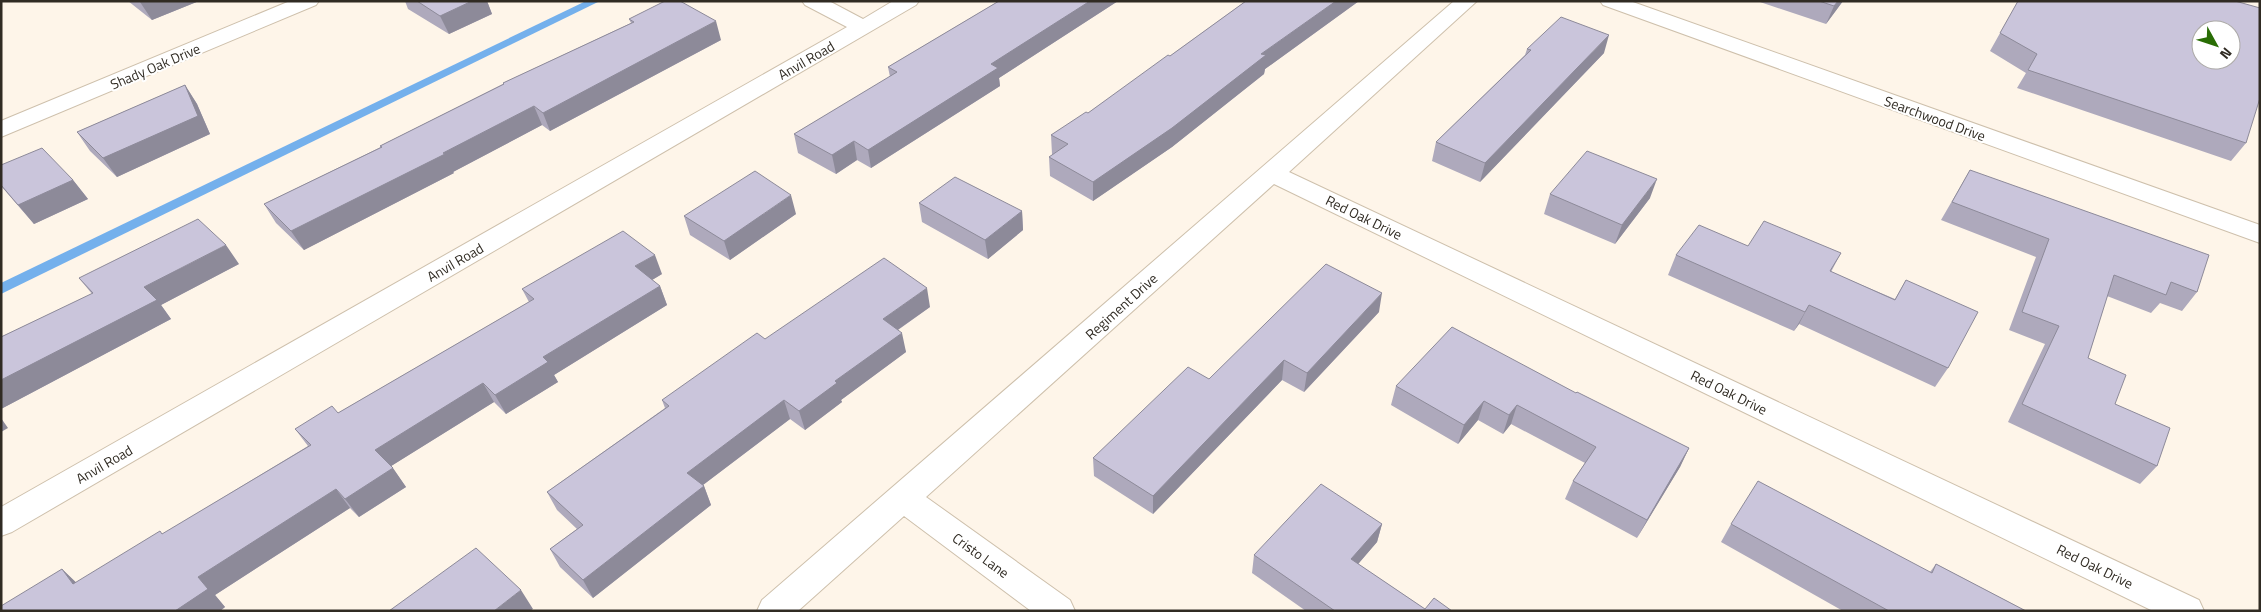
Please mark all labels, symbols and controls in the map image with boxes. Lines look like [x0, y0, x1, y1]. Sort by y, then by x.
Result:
north arrow [2191, 20, 2241, 70]
street label: Anvil Road [774, 35, 838, 85]
street label: Shady Oak Drive [107, 38, 203, 94]
text: N [2215, 43, 2238, 64]
street label: Searchwood Drive [1881, 90, 1989, 146]
street label: Red Oak Drive [1322, 189, 1406, 245]
street label: Anvil Road [423, 237, 487, 287]
street label: Regiment Drive [1080, 268, 1162, 344]
street label: Red Oak Drive [1687, 364, 1771, 420]
street label: Anvil Road [72, 439, 136, 489]
street label: Cristo Lane [948, 527, 1014, 583]
street label: Red Oak Drive [2053, 538, 2137, 594]

